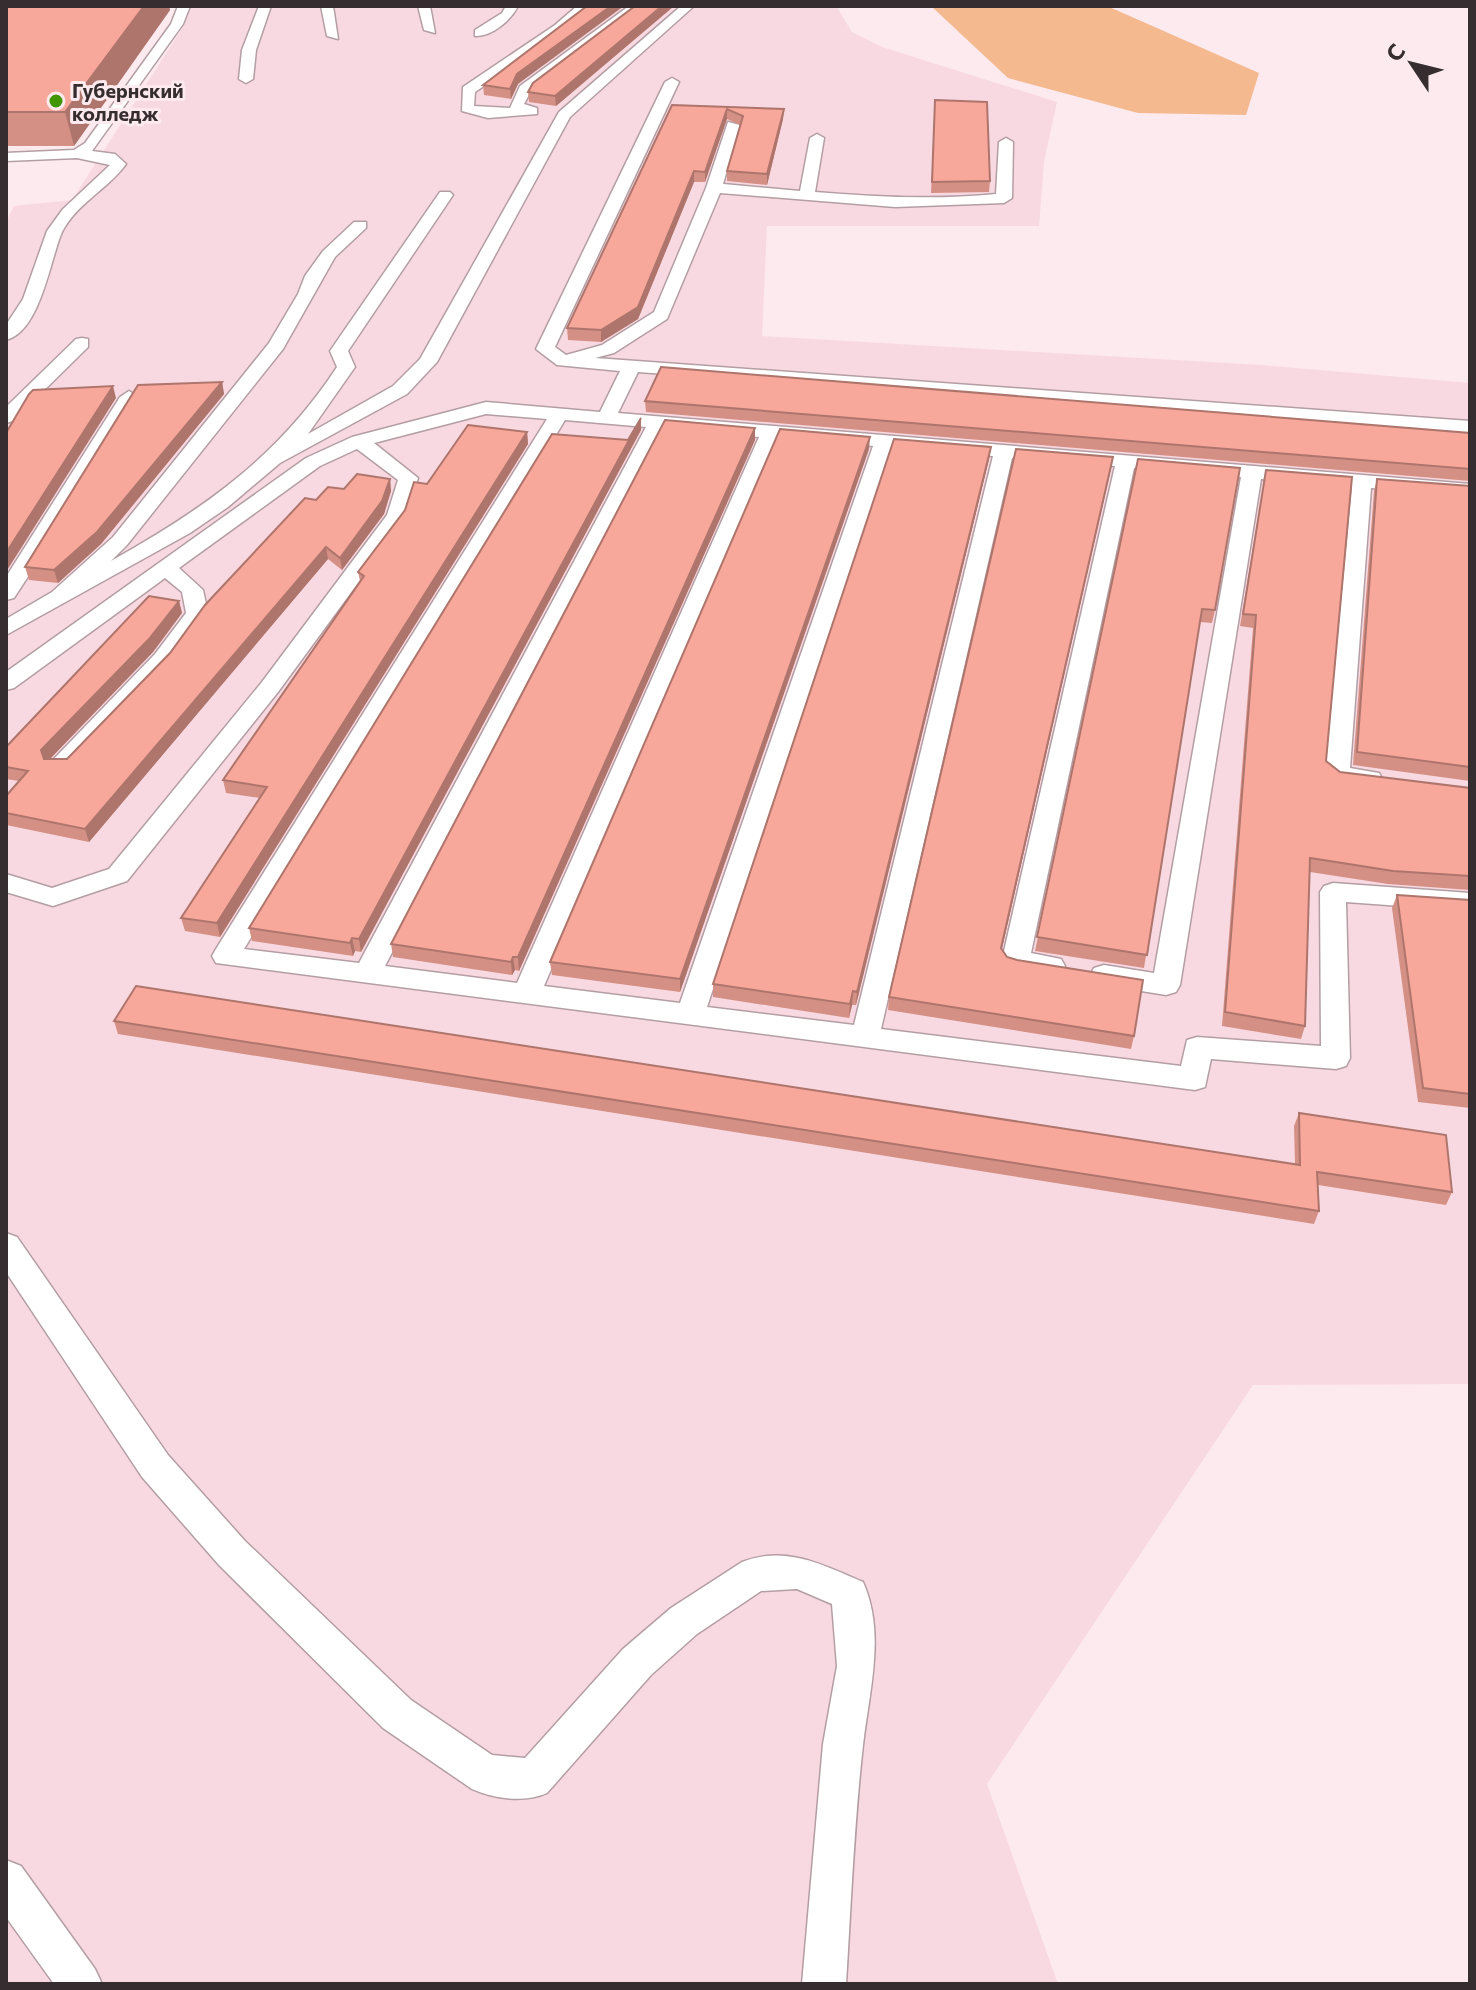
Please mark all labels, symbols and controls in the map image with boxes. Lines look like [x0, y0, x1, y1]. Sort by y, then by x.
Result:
north arrow [1372, 24, 1452, 104]
text: С [1380, 38, 1411, 66]
place label: Губернский колледж [72, 78, 184, 125]
marker: Губернский колледж [47, 92, 65, 110]

